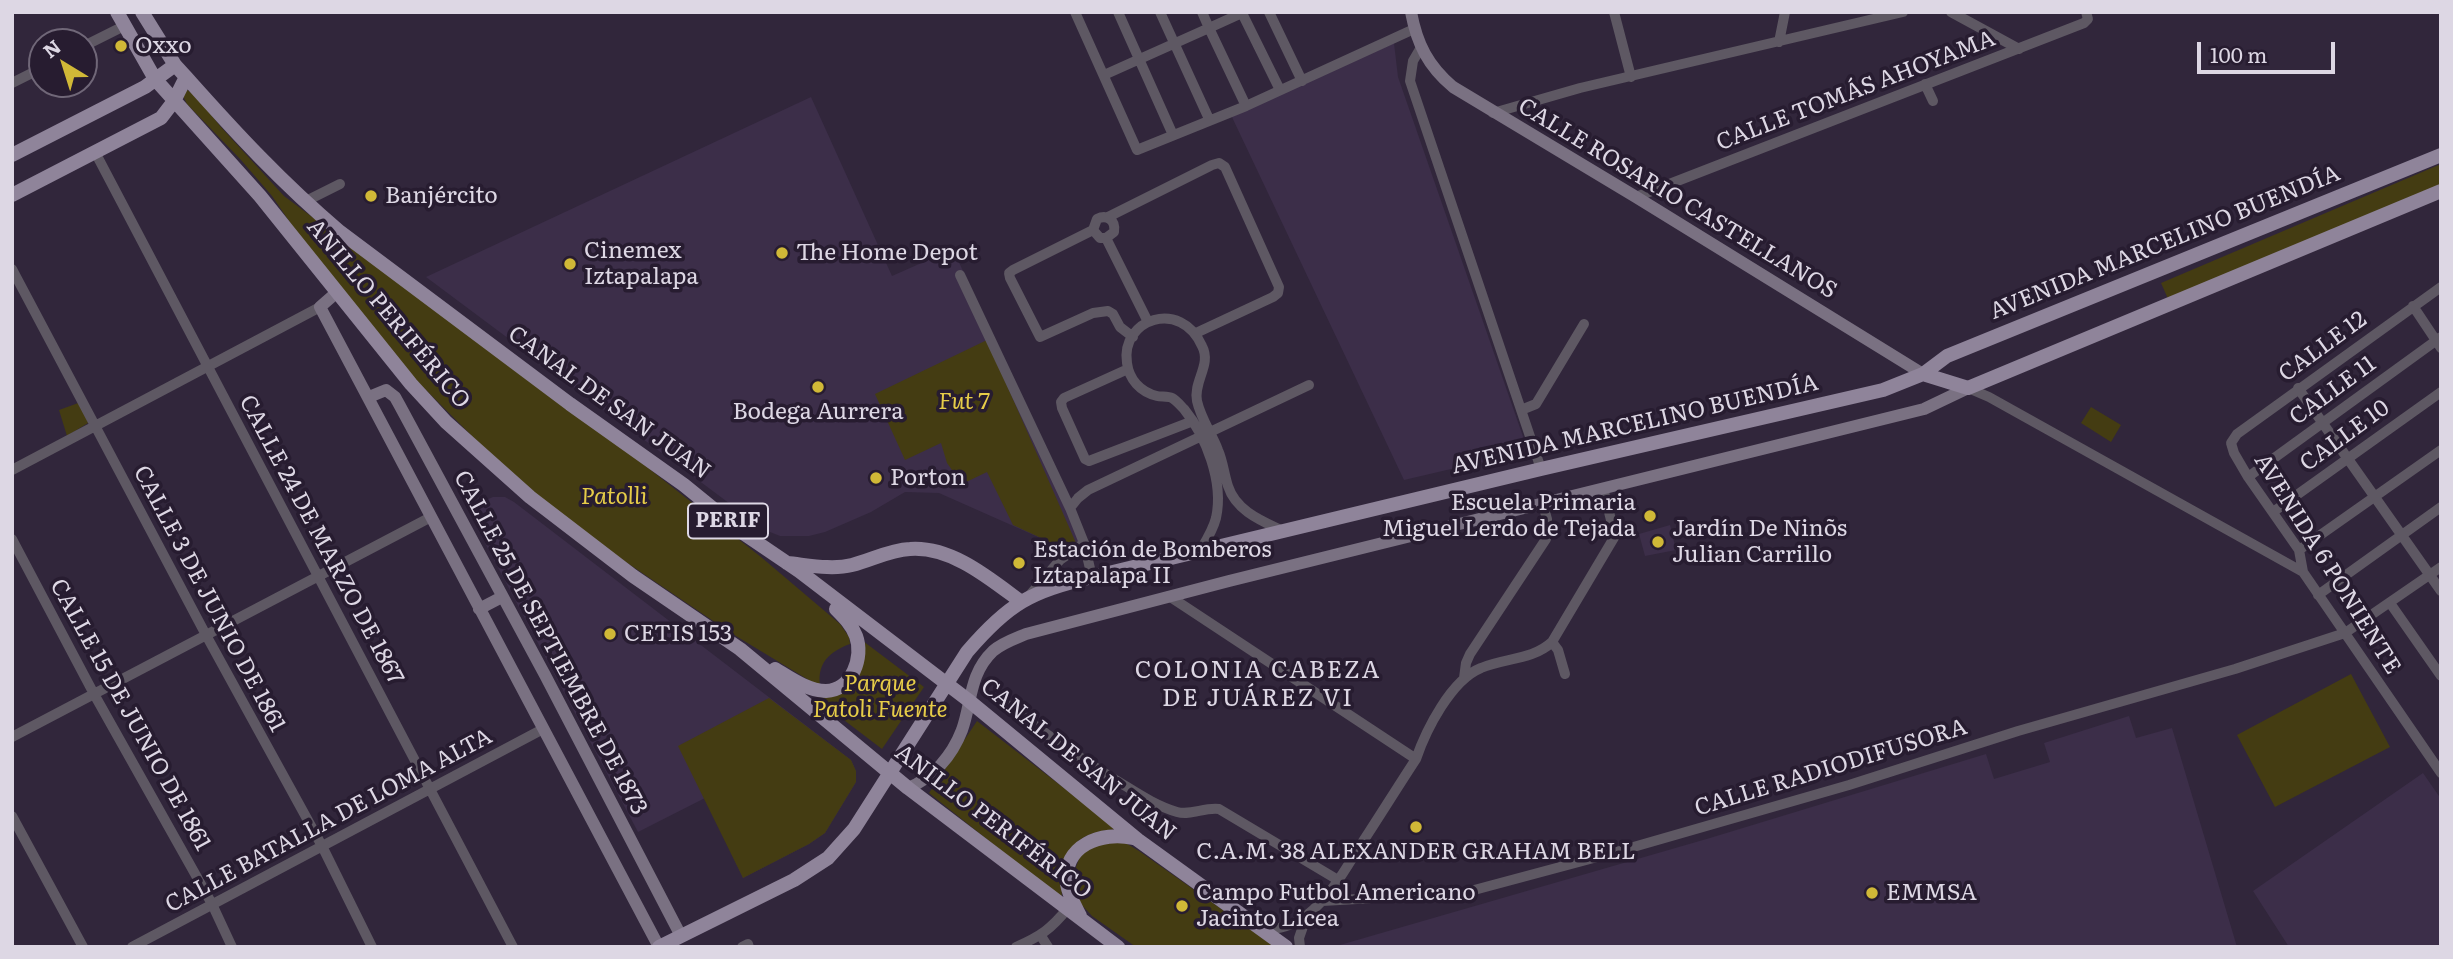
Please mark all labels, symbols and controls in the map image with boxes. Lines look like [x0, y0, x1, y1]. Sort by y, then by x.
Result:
street label: CALLE TOMÁS AHOYAMA [1713, 25, 1999, 157]
north arrow [28, 28, 98, 98]
scale bar [2201, 28, 2339, 72]
text: N [36, 32, 66, 64]
place label: Oxxo [135, 32, 192, 60]
marker: Oxxo [113, 38, 129, 54]
text: 100 m [2210, 38, 2267, 69]
street label: CALLE ROSARIO CASTELLANOS [1513, 93, 1841, 305]
street label: AVENIDA MARCELINO BUENDÍA [1986, 160, 2344, 326]
place label: Banjército [385, 182, 498, 210]
marker: Banjército [363, 188, 379, 204]
street label: ANILLO PERIFÉRICO [301, 213, 475, 415]
place label: Cinemex Iztapalapa [584, 237, 699, 291]
place label: The Home Depot [796, 239, 978, 267]
marker: The Home Depot [774, 245, 790, 261]
marker: Cinemex Iztapalapa [562, 256, 578, 272]
street label: CALLE 12 [2274, 306, 2372, 388]
street label: CANAL DE SAN JUAN [502, 320, 716, 486]
street label: CALLE 11 [2285, 351, 2381, 431]
street label: AVENIDA MARCELINO BUENDÍA [1449, 369, 1821, 481]
marker: Bodega Aurrera [810, 379, 826, 395]
park label: Fut 7 [938, 388, 990, 416]
street label: CALLE 24 DE MARZO DE 1867 [233, 391, 409, 689]
street label: CALLE 10 [2295, 394, 2395, 478]
place label: Bodega Aurrera [732, 398, 904, 426]
street label: AVENIDA 6 PONIENTE [2248, 449, 2406, 679]
street label: CALLE 3 DE JUNIO DE 1861 [127, 461, 291, 737]
place label: Porton [890, 464, 966, 492]
street label: CALLE 25 DE SEPTIEMBRE DE 1873 [447, 466, 653, 820]
marker: Porton [868, 470, 884, 486]
park label: Patolli [581, 483, 647, 511]
place label: Escuela Primaria Miguel Lerdo de Tejada [1382, 489, 1636, 543]
road number: PERIF [688, 504, 768, 538]
marker: Escuela Primaria Miguel Lerdo de Tejada [1642, 508, 1658, 524]
place label: Jardín De Ninõs Julian Carrillo [1672, 515, 1847, 569]
marker: Jardín De Ninõs Julian Carrillo [1650, 534, 1666, 550]
place label: Estación de Bomberos Iztapalapa II [1033, 536, 1272, 590]
marker: Estación de Bomberos Iztapalapa II [1011, 555, 1027, 571]
street label: CALLE 15 DE JUNIO DE 1861 [44, 574, 216, 856]
place label: CETIS 153 [624, 620, 732, 648]
marker: CETIS 153 [602, 626, 618, 642]
district label: COLONIA CABEZA DE JUÁREZ VI [1136, 657, 1380, 713]
park label: Parque Patoli Fuente [812, 670, 948, 724]
street label: CANAL DE SAN JUAN [975, 673, 1181, 847]
street label: CALLE RADIODIFUSORA [1691, 713, 1971, 823]
street label: CALLE BATALLA DE LOMA ALTA [161, 723, 497, 919]
street label: ANILLO PERIFÉRICO [889, 739, 1097, 905]
marker: C.A.M. 38 ALEXANDER GRAHAM BELL [1408, 819, 1424, 835]
place label: C.A.M. 38 ALEXANDER GRAHAM BELL [1196, 838, 1636, 866]
place label: Campo Futbol Americano Jacinto Licea [1196, 879, 1476, 933]
place label: EMMSA [1886, 879, 1977, 907]
marker: EMMSA [1864, 885, 1880, 901]
marker: Campo Futbol Americano Jacinto Licea [1174, 898, 1190, 914]

